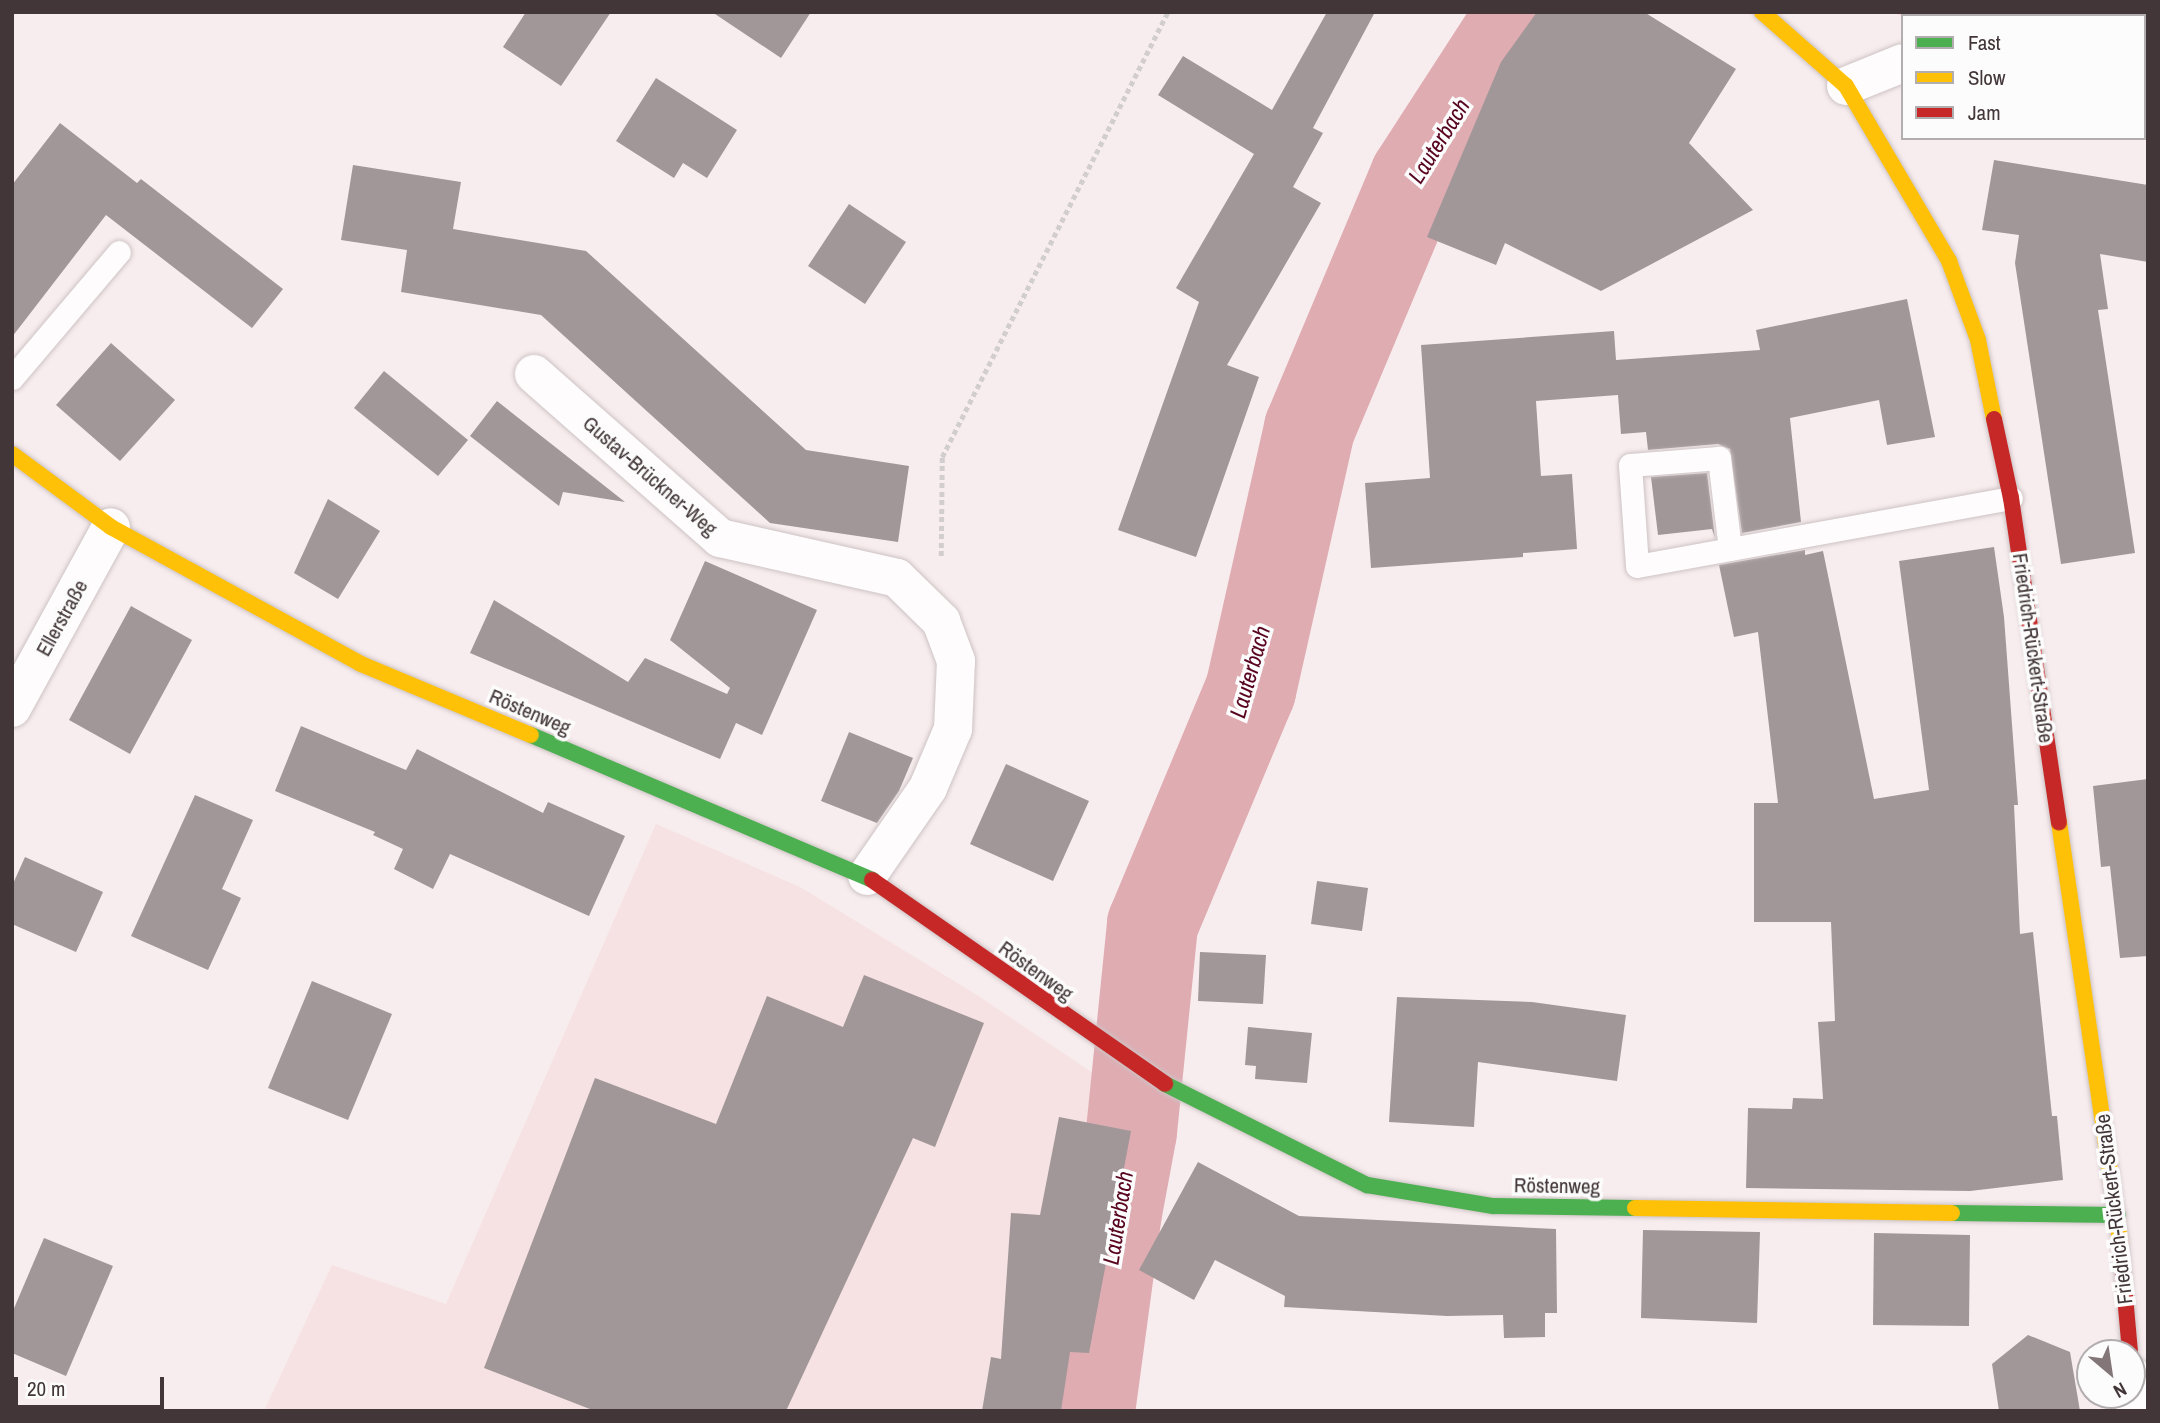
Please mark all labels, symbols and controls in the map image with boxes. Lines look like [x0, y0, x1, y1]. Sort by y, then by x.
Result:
legend [1901, 14, 2146, 140]
text: Fast [1968, 28, 2001, 57]
text: Slow [1968, 63, 2005, 92]
water label: Lauterbach [1402, 94, 1476, 188]
text: Jam [1968, 98, 2001, 127]
street label: Gustav-Brückner-Weg [578, 411, 722, 541]
street label: Friedrich-Rückert-Straße [2007, 551, 2059, 745]
street label: Ellerstraße [31, 575, 93, 661]
water label: Lauterbach [1224, 623, 1276, 721]
street label: Röstenweg [485, 684, 575, 740]
street label: Röstenweg [994, 935, 1078, 1007]
street label: Friedrich-Rückert-Straße [2090, 1112, 2138, 1306]
water label: Lauterbach [1097, 1169, 1139, 1267]
street label: Röstenweg [1514, 1173, 1600, 1199]
north arrow [2076, 1339, 2146, 1409]
scale bar [18, 1364, 168, 1408]
text: 20 m [27, 1374, 65, 1403]
text: N [2109, 1377, 2131, 1405]

